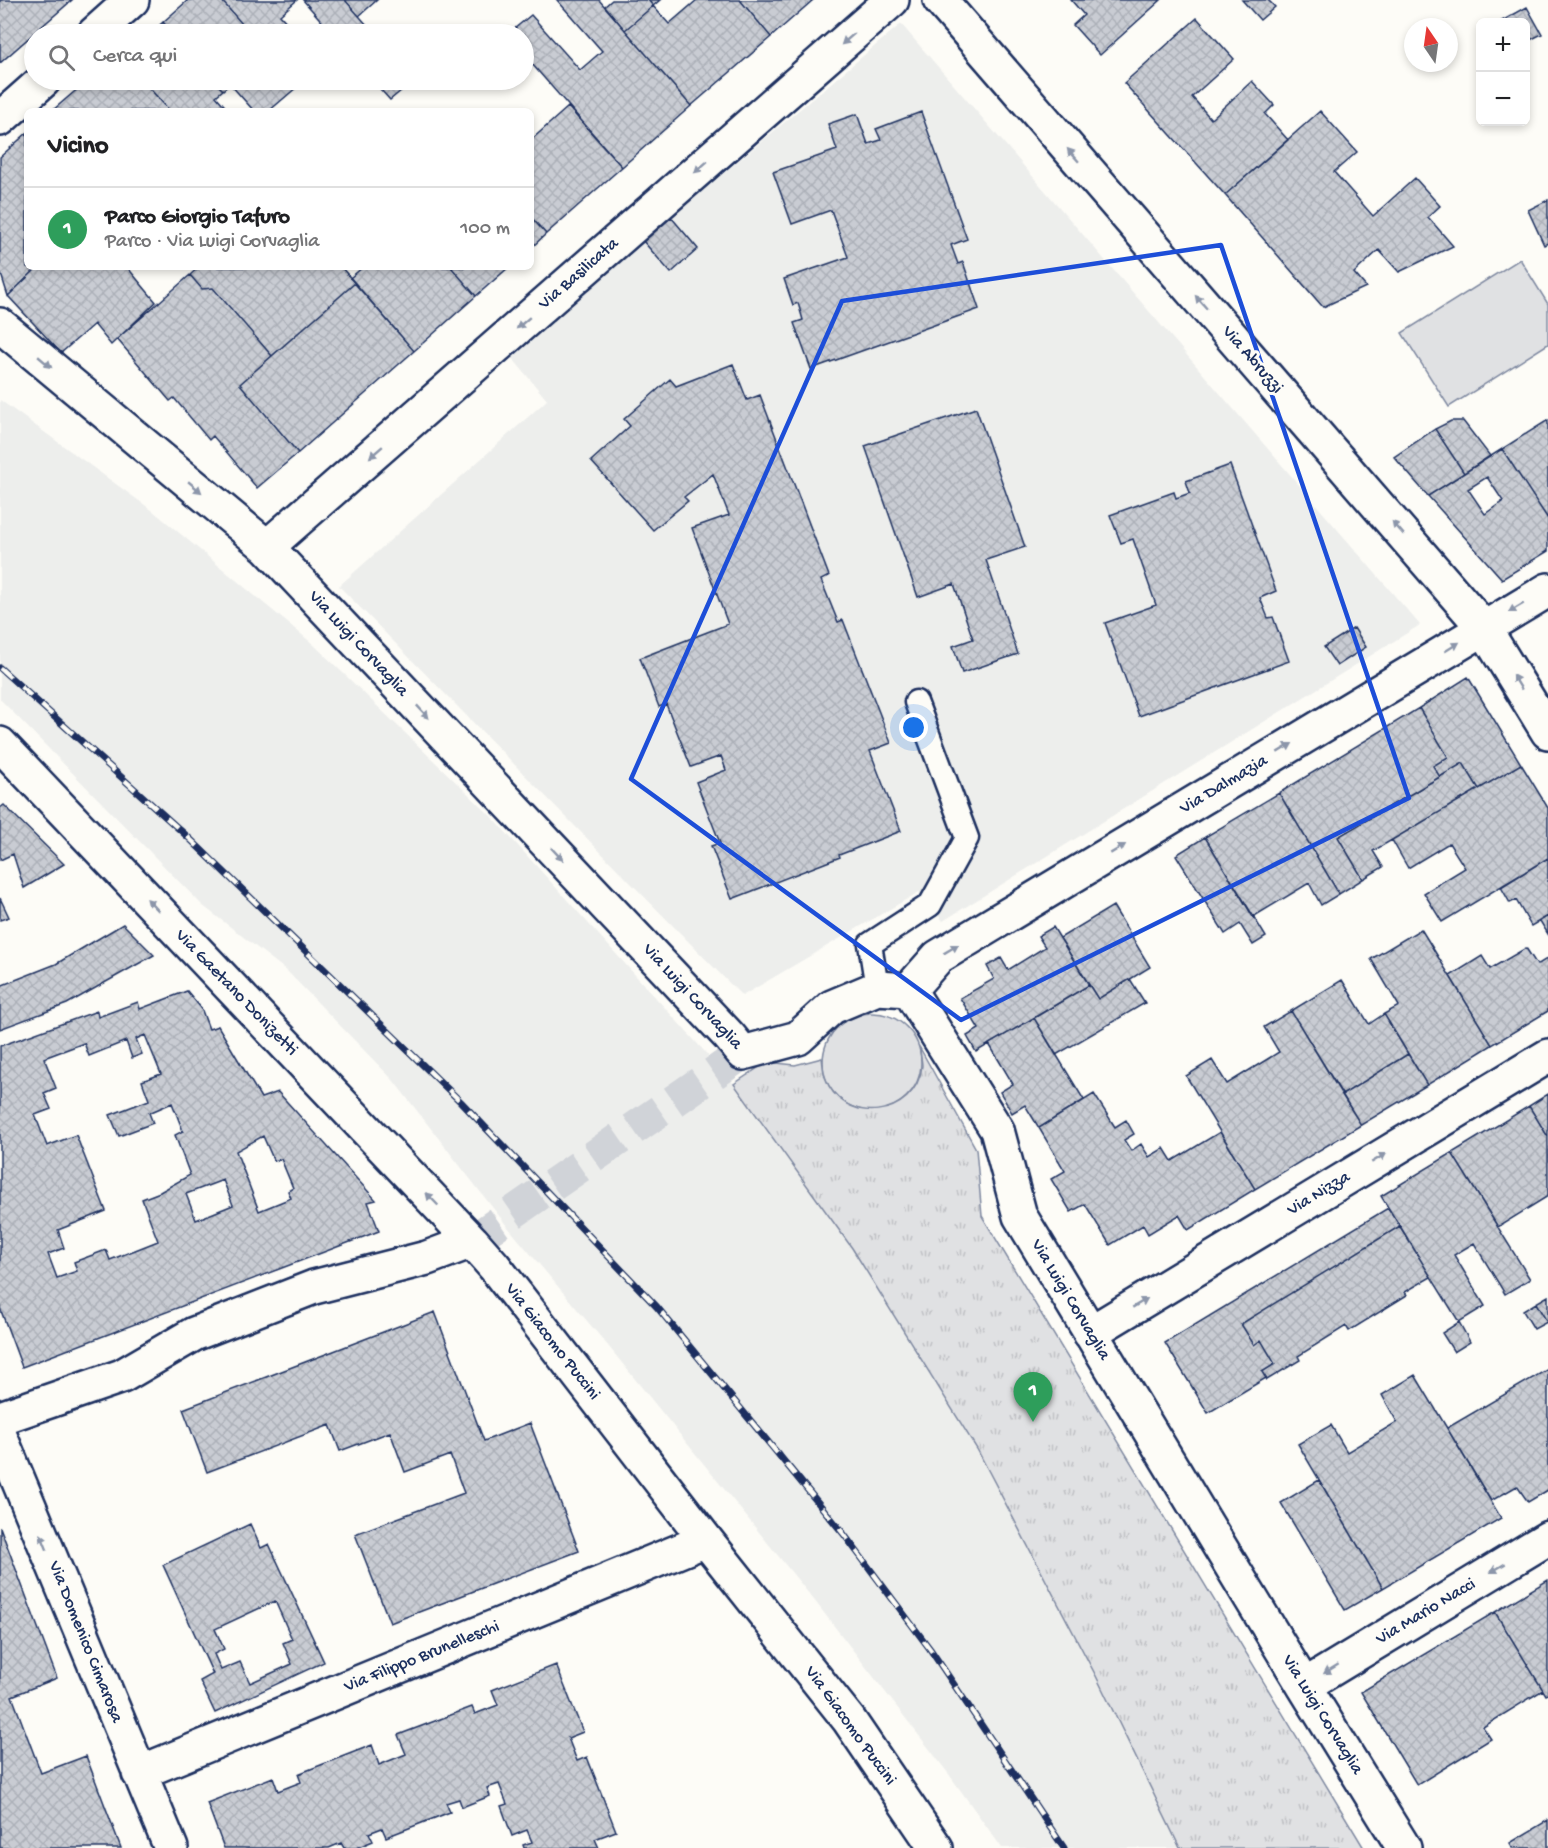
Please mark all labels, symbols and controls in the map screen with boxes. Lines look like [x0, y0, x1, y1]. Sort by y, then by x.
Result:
north arrow [1404, 18, 1458, 72]
map controls [1476, 18, 1530, 126]
button: + [1476, 18, 1530, 72]
search box [24, 24, 534, 90]
one-way arrow [840, 32, 855, 45]
icon: search [45, 41, 78, 74]
text: Cerca qui [93, 44, 177, 70]
button: − [1476, 72, 1530, 126]
text: Vicino [48, 132, 108, 163]
one-way arrow [1067, 148, 1080, 163]
one-way arrow [694, 160, 709, 173]
text: Parco Giorgio Tafuro [105, 205, 290, 231]
text: 1 [63, 218, 72, 241]
text: 100 m [460, 218, 510, 241]
text: Parco · Via Luigi Corvaglia [105, 231, 319, 254]
street label: Via Basilicata [534, 233, 624, 315]
one-way arrow [1195, 295, 1208, 310]
one-way arrow [515, 317, 531, 330]
street label: Via Abruzzi [1216, 321, 1287, 398]
one-way arrow [37, 356, 53, 369]
one-way arrow [369, 445, 384, 458]
one-way arrow [187, 480, 202, 493]
one-way arrow [1392, 521, 1405, 536]
street label: Via Luigi Corvaglia [303, 586, 413, 702]
one-way arrow [1508, 603, 1524, 614]
one-way arrow [1444, 642, 1460, 653]
one-way arrow [1512, 674, 1523, 690]
one-way arrow [416, 705, 430, 720]
your location [899, 713, 928, 742]
one-way arrow [1277, 743, 1293, 754]
street label: Via Dalmazia [1176, 750, 1272, 820]
one-way arrow [1110, 843, 1126, 854]
one-way arrow [550, 846, 564, 861]
one-way arrow [147, 899, 161, 913]
street label: Via Gaetano Donizetti [170, 925, 302, 1061]
street label: Via Luigi Corvaglia [637, 939, 747, 1055]
one-way arrow [943, 944, 959, 955]
one-way arrow [1371, 1153, 1387, 1164]
street label: Via Nizza [1283, 1167, 1355, 1221]
one-way arrow [426, 1192, 439, 1207]
street label: Via Luigi Corvaglia [1025, 1235, 1115, 1365]
street label: Via Giacomo Puccini [499, 1279, 604, 1405]
one-way arrow [1132, 1297, 1148, 1308]
pin: 1 [1014, 1372, 1052, 1422]
one-way arrow [39, 1532, 49, 1550]
street label: Via Domenico Cimarosa [43, 1557, 127, 1727]
one-way arrow [1489, 1563, 1506, 1573]
street label: Via Mario Nacci [1372, 1574, 1480, 1650]
street label: Via Filippo Brunelleschi [340, 1616, 503, 1698]
street label: Via Luigi Corvaglia [1276, 1650, 1368, 1780]
street label: Via Giacomo Puccini [799, 1661, 900, 1790]
one-way arrow [1323, 1664, 1339, 1675]

